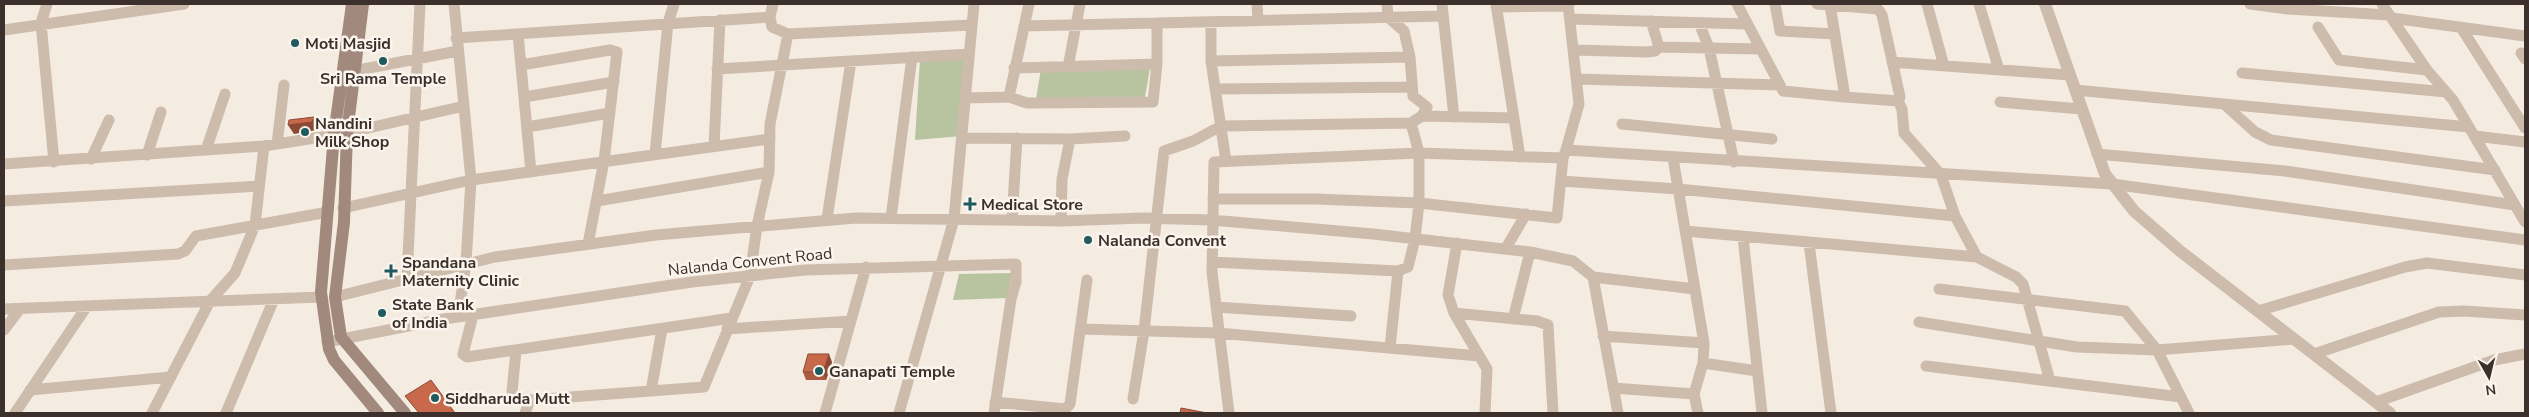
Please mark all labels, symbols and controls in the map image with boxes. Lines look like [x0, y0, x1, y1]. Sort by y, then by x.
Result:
place label: Moti Masjid [305, 33, 391, 55]
marker: Moti Masjid [289, 37, 301, 49]
marker: Sri Rama Temple [377, 55, 389, 67]
place label: Sri Rama Temple [320, 68, 446, 90]
place label: Nandini Milk Shop [315, 113, 389, 153]
marker: Nandini Milk Shop [299, 126, 311, 138]
place label: Medical Store [981, 194, 1083, 216]
marker: Medical Store [963, 197, 977, 211]
place label: Nalanda Convent [1098, 230, 1227, 252]
marker: Nalanda Convent [1082, 234, 1094, 246]
street label: Nalanda Convent Road [667, 242, 833, 282]
place label: Spandana Maternity Clinic [402, 252, 520, 292]
marker: Spandana Maternity Clinic [384, 264, 398, 278]
place label: State Bank of India [392, 294, 474, 334]
marker: State Bank of India [376, 307, 388, 319]
north arrow [2464, 352, 2514, 402]
place label: Ganapati Temple [829, 361, 956, 383]
marker: Ganapati Temple [813, 365, 825, 377]
text: N [2484, 379, 2497, 400]
place label: Siddharuda Mutt [445, 388, 571, 410]
marker: Siddharuda Mutt [429, 392, 441, 404]

